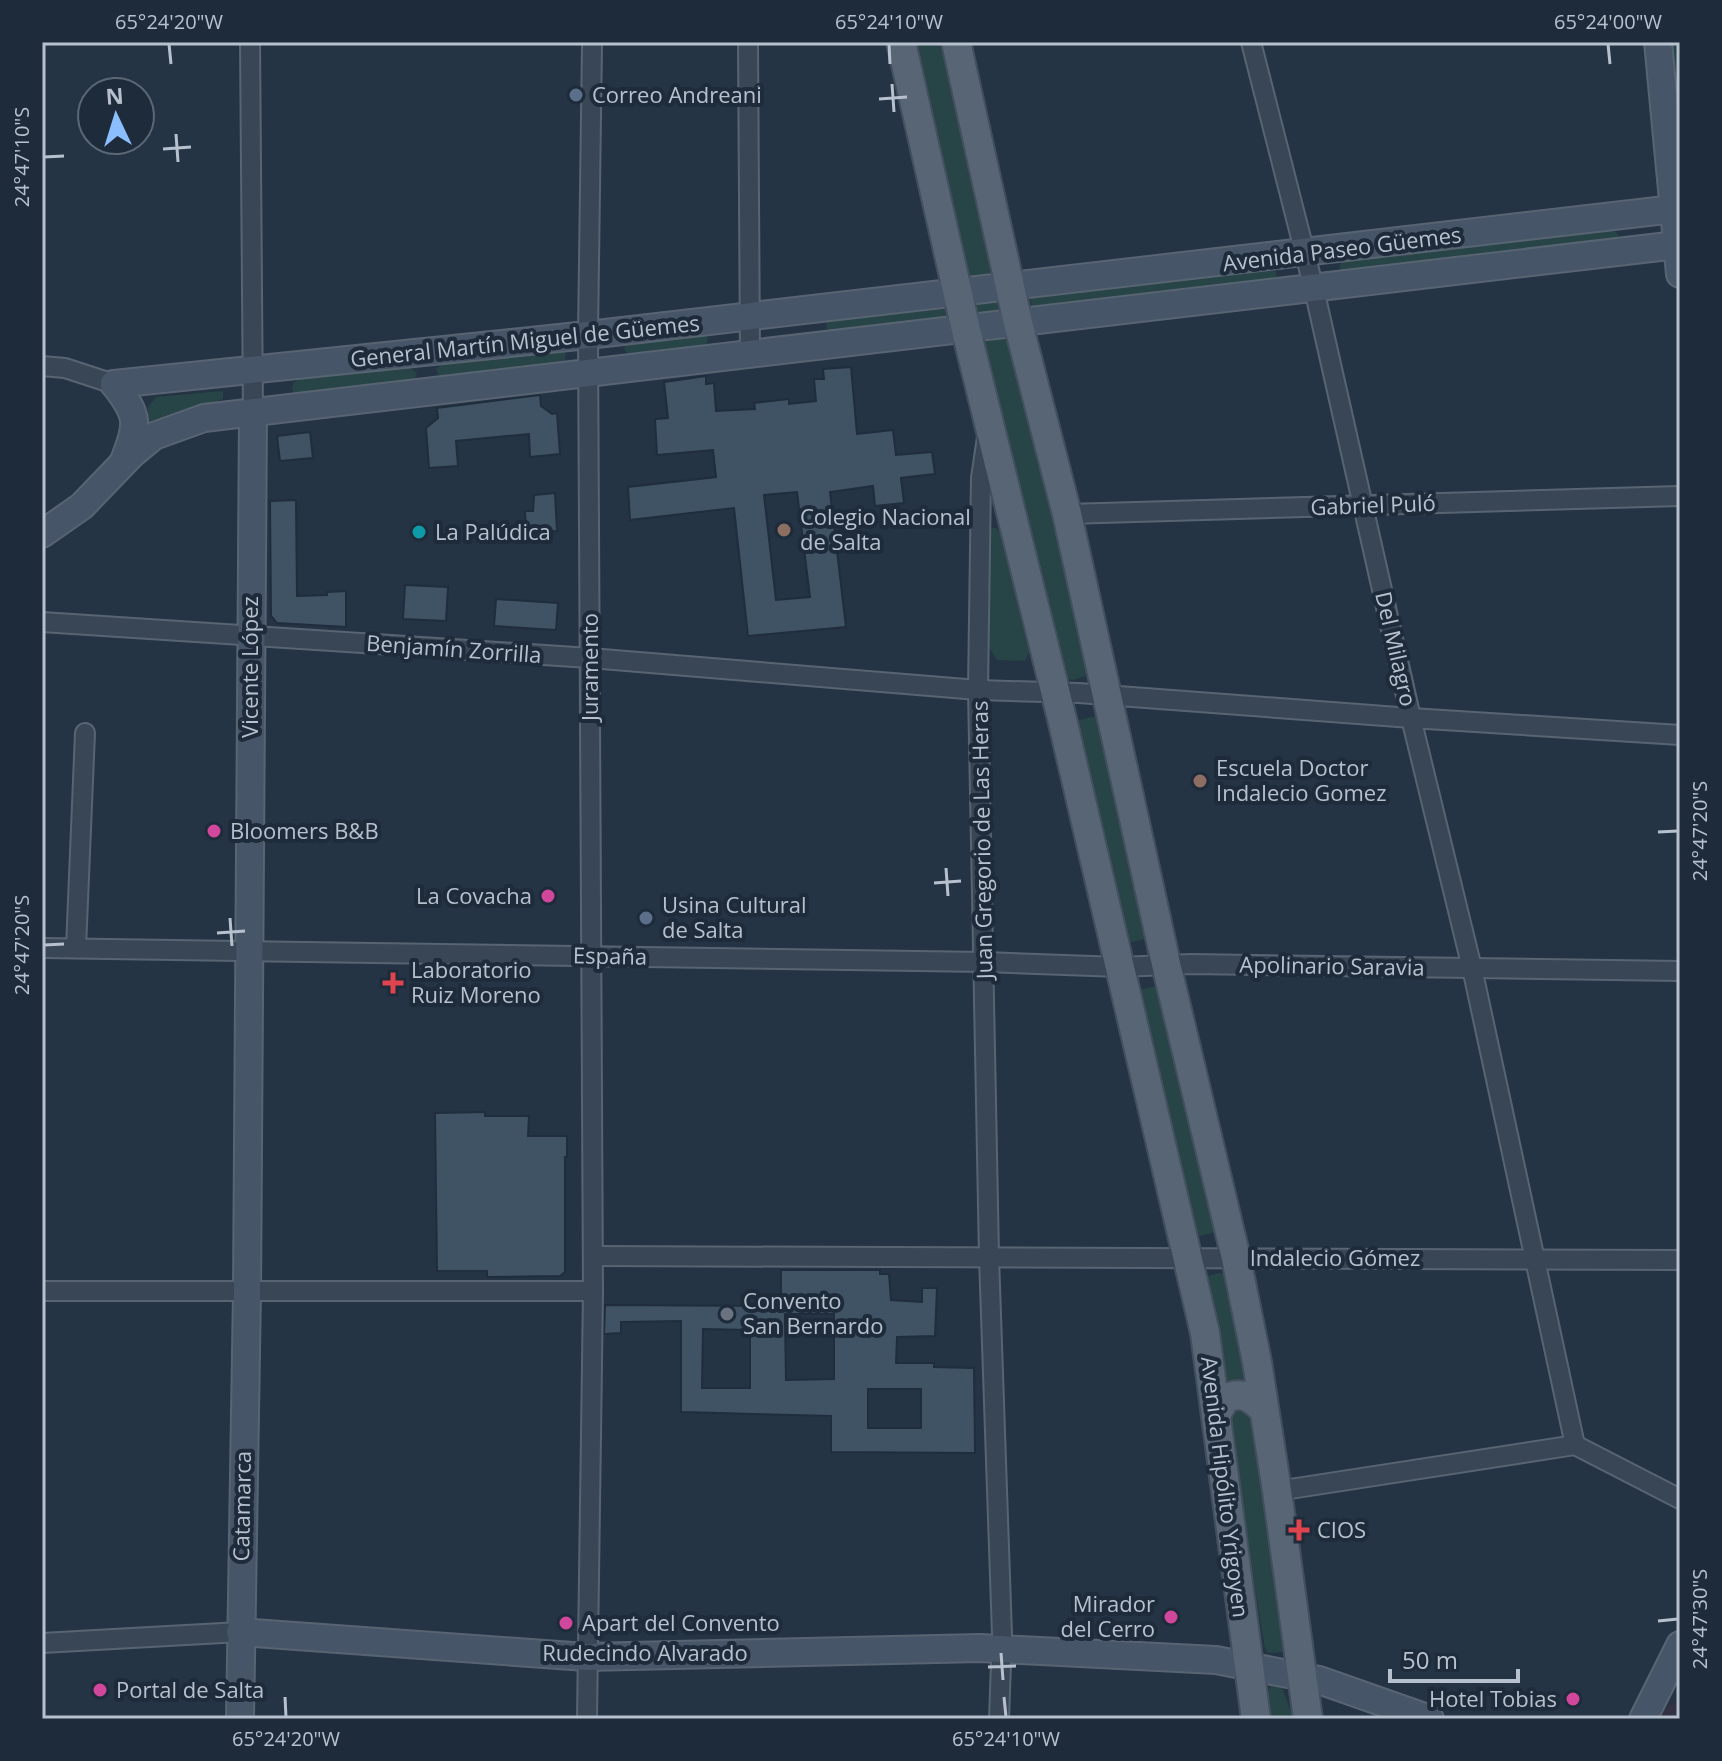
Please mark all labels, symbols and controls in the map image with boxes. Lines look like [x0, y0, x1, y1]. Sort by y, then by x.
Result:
text: 65°24'20"W [115, 8, 224, 35]
text: 65°24'10"W [835, 8, 944, 35]
text: 65°24'00"W [1554, 8, 1663, 35]
north arrow [76, 76, 156, 156]
text: N [105, 79, 125, 111]
place label: Correo Andreani [592, 79, 762, 109]
marker: Correo Andreani [567, 86, 585, 104]
text: 24°47'10"S [8, 107, 35, 207]
street label: Avenida Paseo Güemes [1221, 218, 1463, 278]
street label: General Martín Miguel de Güemes [349, 307, 701, 373]
street label: Gabriel Puló [1310, 487, 1436, 521]
place label: Colegio Nacional de Salta [800, 501, 971, 556]
place label: La Palúdica [435, 516, 551, 546]
marker: Colegio Nacional de Salta [775, 521, 793, 539]
marker: La Palúdica [410, 523, 428, 541]
street label: Del Milagro [1369, 588, 1425, 709]
street label: Vicente López [234, 596, 264, 738]
street label: Juramento [574, 613, 604, 723]
street label: Benjamín Zorrilla [365, 627, 543, 669]
street label: Juan Gregorio de Las Heras [964, 700, 998, 982]
place label: Escuela Doctor Indalecio Gomez [1216, 752, 1387, 807]
marker: Escuela Doctor Indalecio Gomez [1191, 772, 1209, 790]
text: 24°47'20"S [1686, 781, 1713, 881]
place label: Bloomers B&B [230, 815, 379, 845]
marker: Bloomers B&B [205, 822, 223, 840]
place label: La Covacha [416, 880, 532, 910]
marker: La Covacha [539, 887, 557, 905]
place label: Usina Cultural de Salta [662, 889, 807, 944]
text: 24°47'20"S [8, 895, 35, 995]
marker: Usina Cultural de Salta [637, 909, 655, 927]
street label: España [573, 939, 647, 971]
street label: Apolinario Saravia [1239, 948, 1425, 982]
place label: Laboratorio Ruiz Moreno [411, 954, 541, 1009]
marker: Laboratorio Ruiz Moreno [382, 972, 404, 994]
street label: Indalecio Gómez [1250, 1242, 1420, 1272]
place label: Convento San Bernardo [743, 1285, 883, 1340]
marker: Convento San Bernardo [718, 1305, 736, 1323]
street label: Avenida Hipólito Yrigoyen [1195, 1355, 1257, 1619]
street label: Catamarca [225, 1450, 257, 1561]
place label: CIOS [1317, 1514, 1366, 1544]
marker: CIOS [1288, 1519, 1310, 1541]
text: 24°47'30"S [1686, 1569, 1713, 1669]
place label: Mirador del Cerro [1060, 1588, 1155, 1643]
place label: Apart del Convento [582, 1607, 780, 1637]
marker: Mirador del Cerro [1162, 1608, 1180, 1626]
marker: Apart del Convento [557, 1614, 575, 1632]
scale bar [1390, 1633, 1518, 1683]
street label: Rudecindo Alvarado [542, 1637, 748, 1667]
text: 50 m [1402, 1643, 1458, 1676]
place label: Portal de Salta [116, 1674, 264, 1704]
marker: Portal de Salta [91, 1681, 109, 1699]
place label: Hotel Tobias [1429, 1683, 1557, 1713]
marker: Hotel Tobias [1564, 1690, 1582, 1708]
text: 65°24'20"W [232, 1725, 341, 1752]
text: 65°24'10"W [952, 1725, 1061, 1752]

